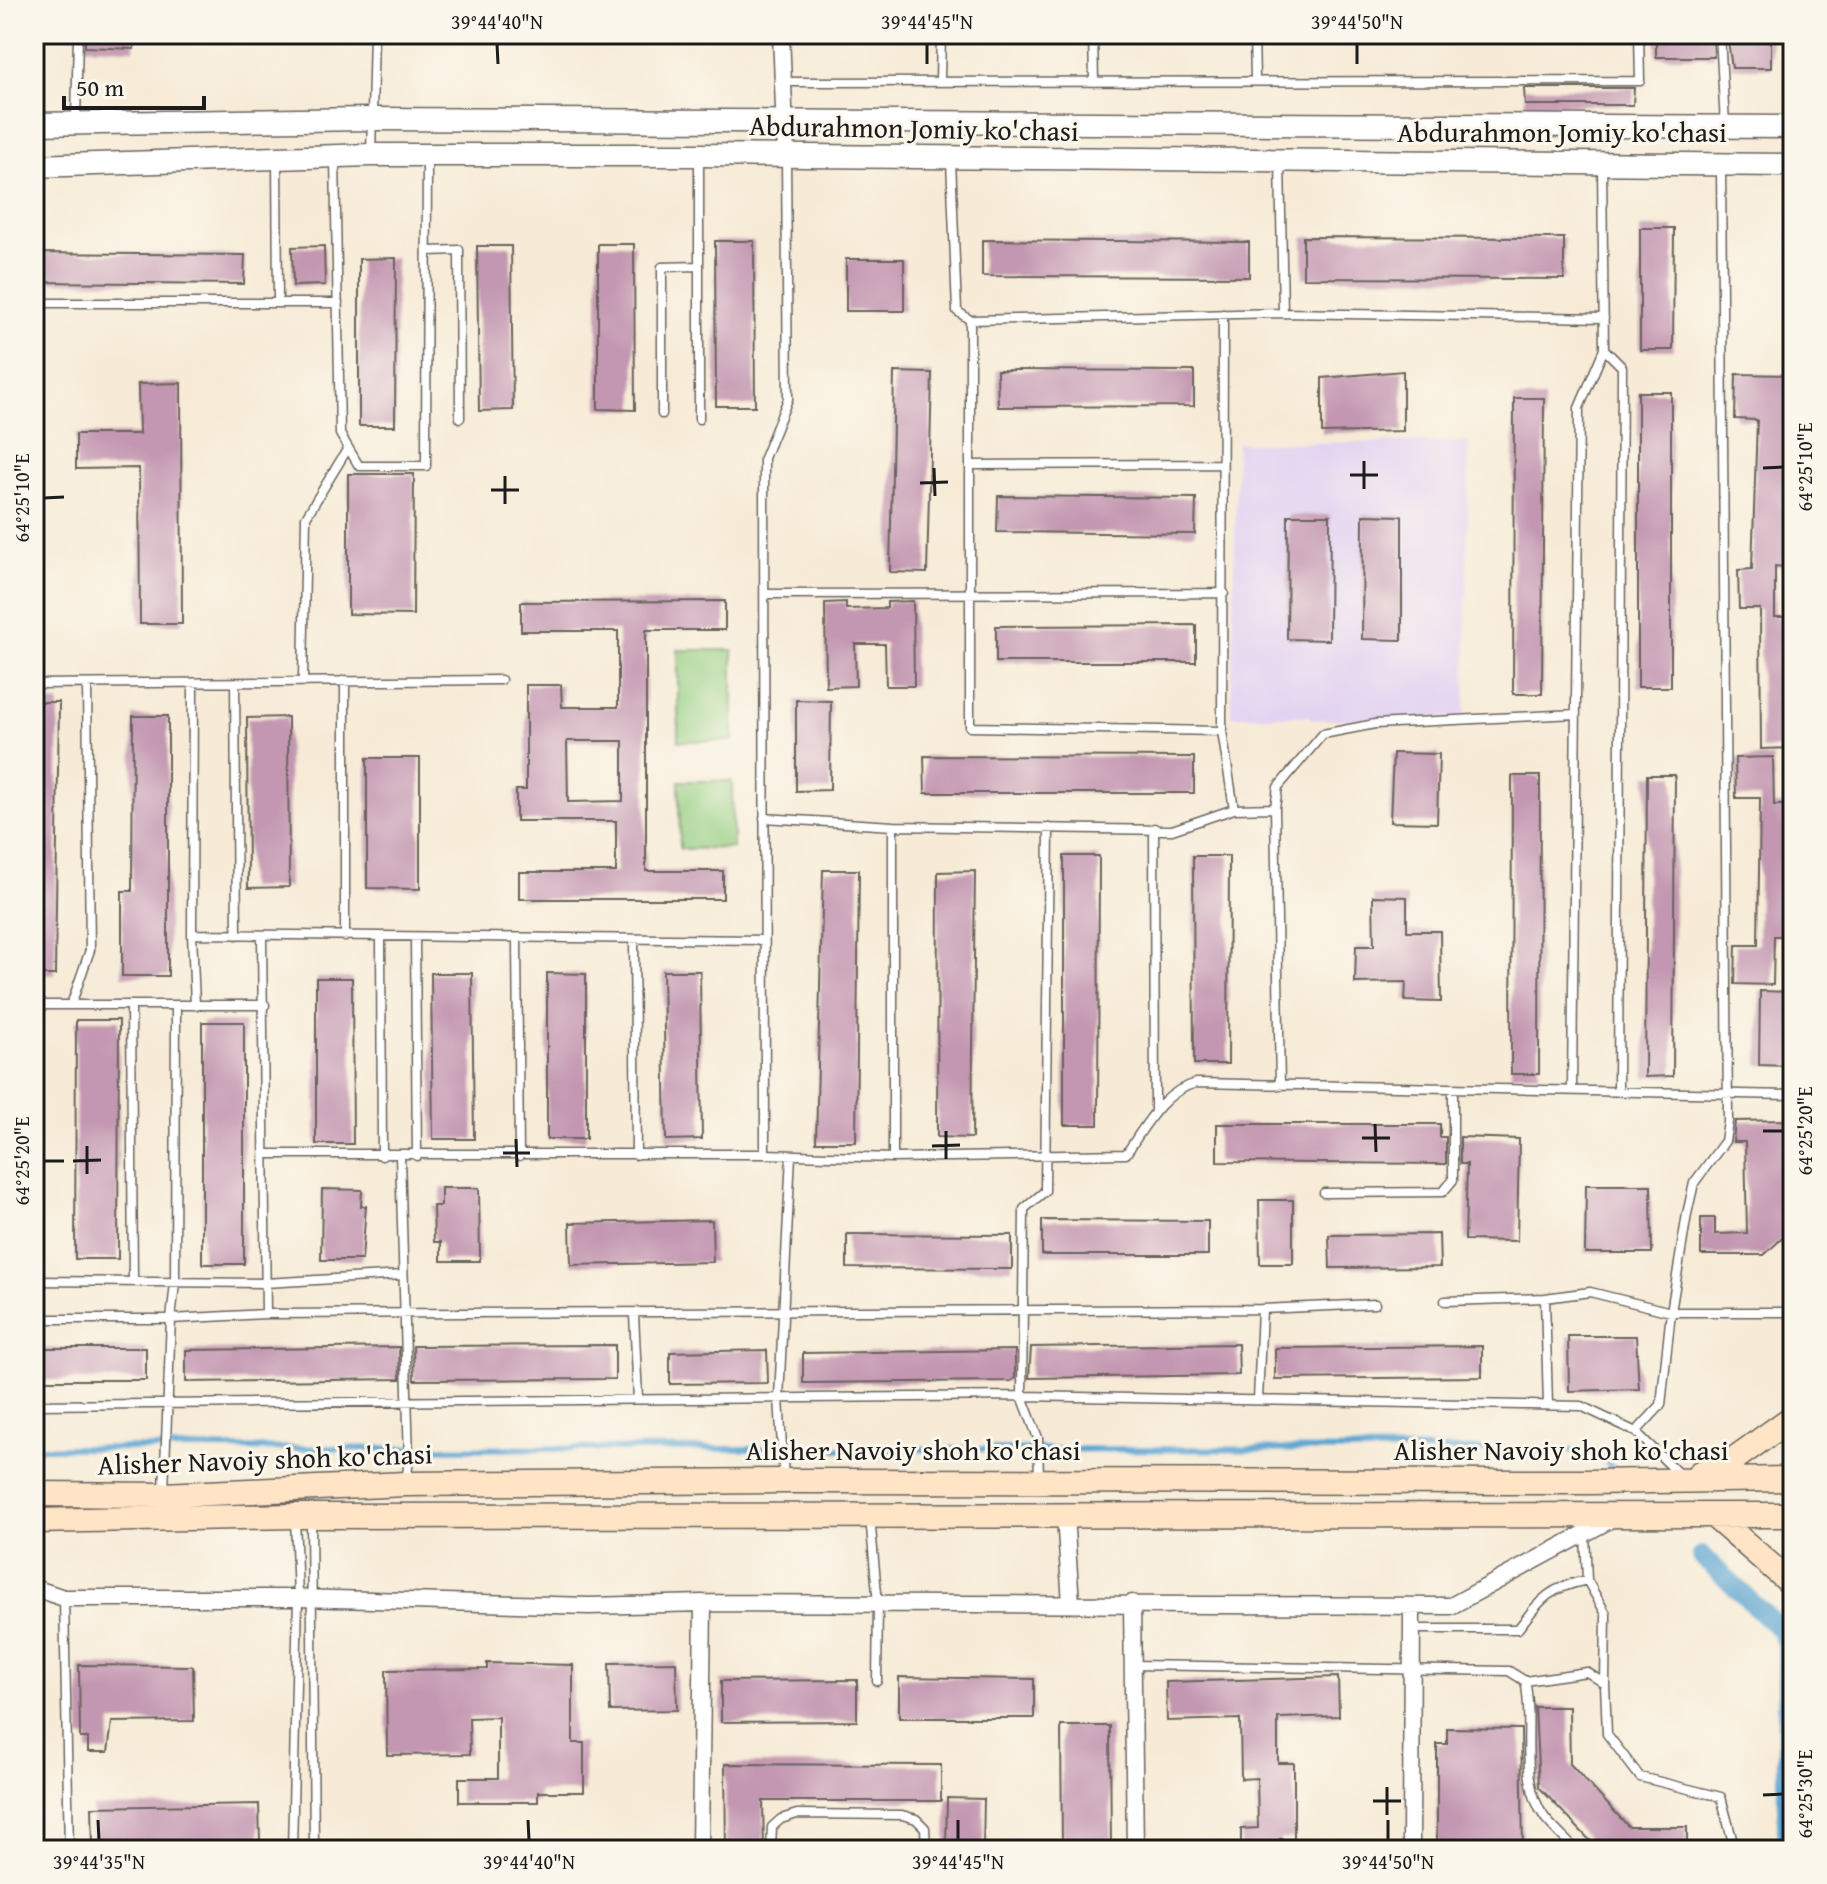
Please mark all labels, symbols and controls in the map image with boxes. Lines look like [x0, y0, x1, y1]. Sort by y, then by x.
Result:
text: 39°44'40"N [451, 7, 543, 36]
text: 39°44'45"N [881, 7, 973, 36]
text: 39°44'50"N [1311, 7, 1403, 36]
scale bar [64, 60, 204, 110]
text: 50 m [76, 70, 124, 105]
street label: Abdurahmon Jomiy ko'chasi [749, 104, 1079, 151]
street label: Abdurahmon Jomiy ko'chasi [1397, 111, 1727, 152]
text: 64°25'10"E [1790, 423, 1819, 511]
text: 64°25'10"E [7, 454, 36, 542]
text: 64°25'20"E [1790, 1087, 1819, 1175]
text: 64°25'20"E [7, 1117, 36, 1205]
street label: Alisher Navoiy shoh ko'chasi [745, 1429, 1081, 1470]
street label: Alisher Navoiy shoh ko'chasi [1393, 1429, 1729, 1470]
street label: Alisher Navoiy shoh ko'chasi [97, 1432, 433, 1485]
text: 64°25'30"E [1790, 1750, 1819, 1838]
text: 39°44'35"N [53, 1847, 145, 1876]
text: 39°44'40"N [483, 1847, 575, 1876]
text: 39°44'45"N [912, 1847, 1004, 1876]
text: 39°44'50"N [1342, 1847, 1434, 1876]

